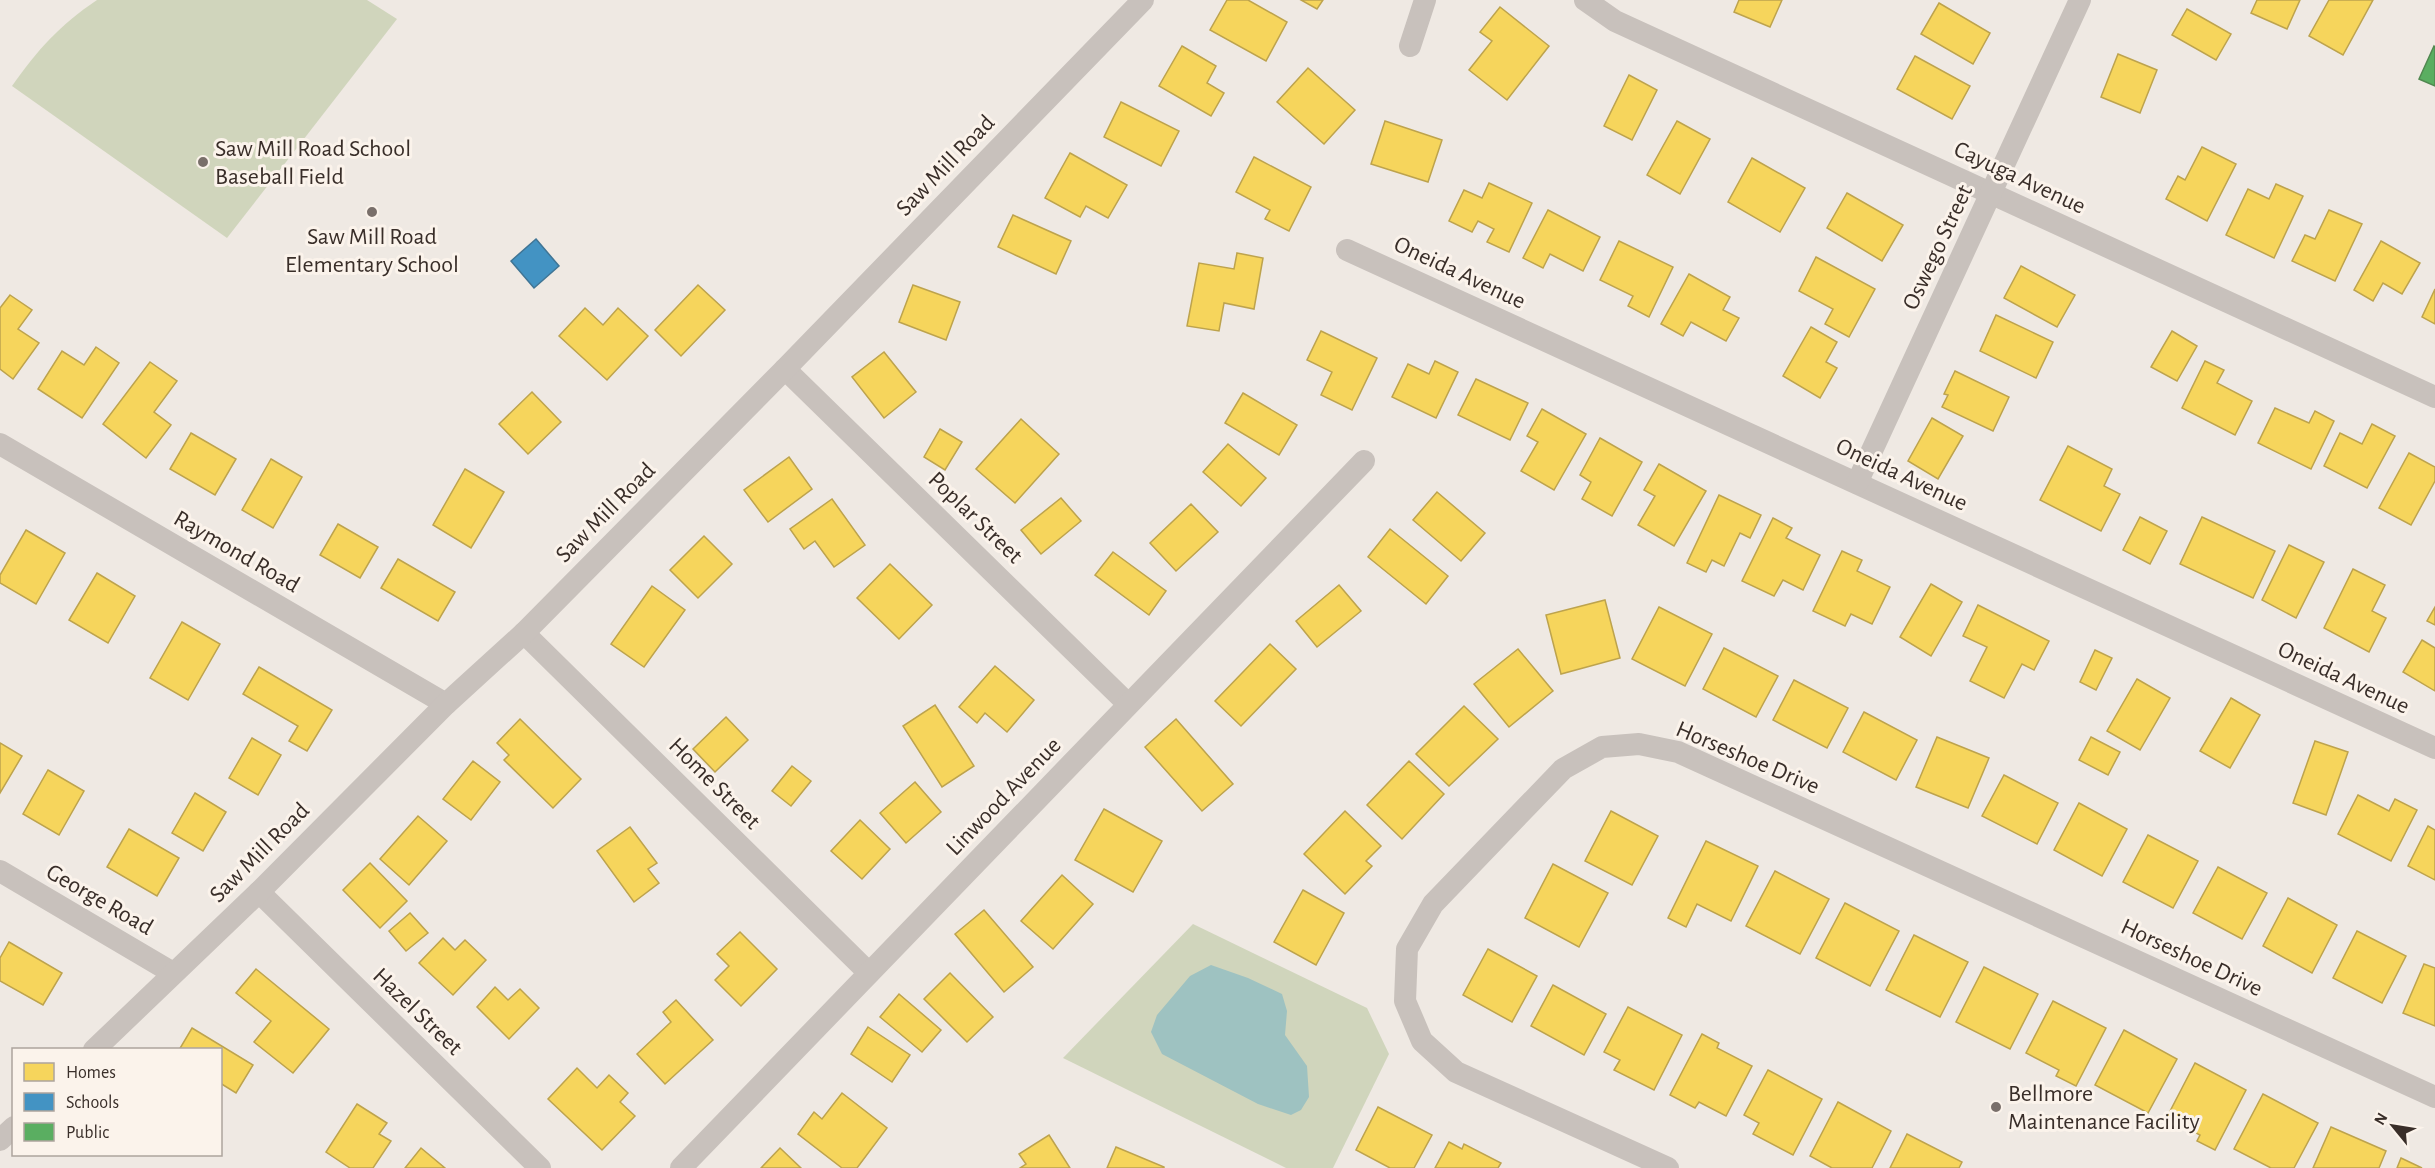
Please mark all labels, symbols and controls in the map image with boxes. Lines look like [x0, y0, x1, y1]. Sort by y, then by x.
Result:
street label: Saw Mill Road [892, 111, 1000, 221]
place label: Saw Mill Road School Baseball Field [215, 137, 411, 189]
street label: Cayuga Avenue [1950, 137, 2089, 219]
marker: Saw Mill Road School Baseball Field [196, 155, 210, 169]
street label: Oswego Street [1899, 181, 1977, 314]
marker: Saw Mill Road Elementary School [365, 205, 379, 219]
place label: Saw Mill Road Elementary School [285, 225, 459, 277]
street label: Oneida Avenue [1390, 232, 1529, 314]
street label: Oneida Avenue [1832, 434, 1971, 516]
street label: Saw Mill Road [551, 458, 660, 567]
street label: Poplar Street [924, 467, 1027, 568]
street label: Raymond Road [169, 506, 304, 598]
street label: Oneida Avenue [2274, 637, 2413, 719]
street label: Horseshoe Drive [1672, 717, 1823, 799]
street label: Home Street [664, 733, 765, 834]
street label: Linwood Avenue [942, 733, 1066, 860]
street label: Saw Mill Road [205, 798, 314, 907]
street label: George Road [42, 860, 157, 940]
street label: Horseshoe Drive [2117, 915, 2266, 1001]
street label: Hazel Street [368, 963, 467, 1060]
legend [12, 1048, 222, 1156]
text: Homes [66, 1064, 116, 1082]
place label: Bellmore Maintenance Facility [2008, 1082, 2200, 1134]
text: Schools [66, 1094, 119, 1112]
north arrow [2363, 1096, 2423, 1156]
marker: Bellmore Maintenance Facility [1989, 1100, 2003, 1114]
text: N [2371, 1110, 2391, 1128]
text: Public [66, 1124, 109, 1142]

